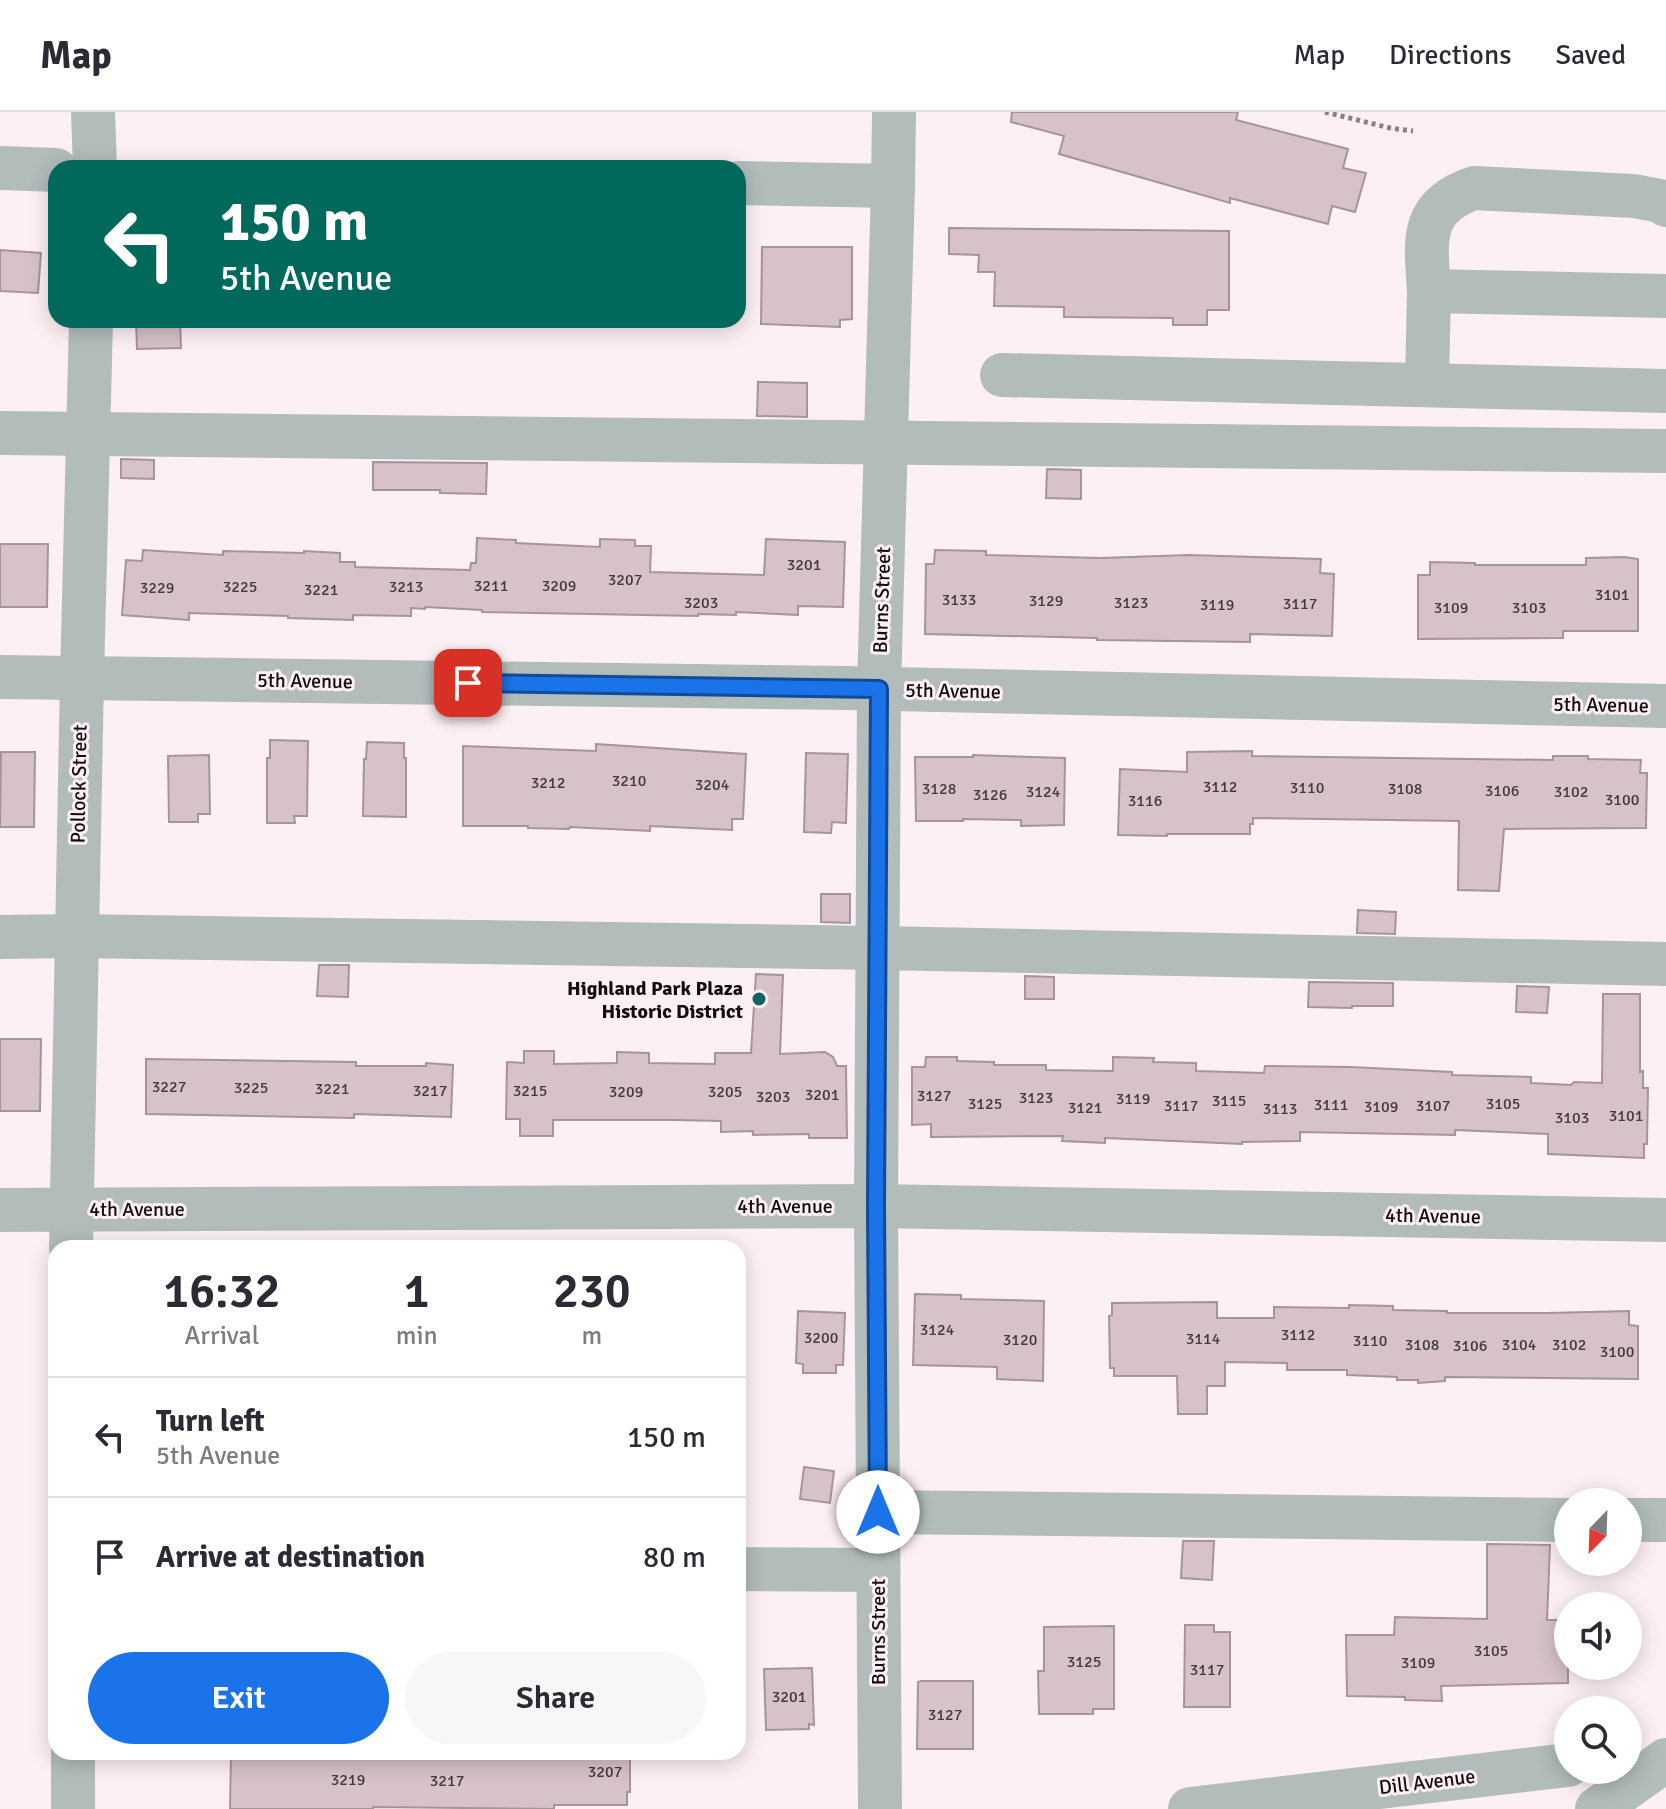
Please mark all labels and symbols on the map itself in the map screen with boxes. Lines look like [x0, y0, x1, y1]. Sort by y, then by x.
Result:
street label: Burns Street [868, 546, 896, 654]
house number: 3201 [787, 555, 821, 575]
house number: 3207 [608, 570, 642, 590]
house number: 3211 [474, 576, 508, 596]
house number: 3209 [542, 576, 576, 596]
house number: 3225 [223, 577, 257, 597]
house number: 3213 [389, 577, 423, 597]
house number: 3229 [140, 578, 174, 598]
house number: 3221 [304, 580, 338, 600]
house number: 3101 [1595, 585, 1629, 605]
house number: 3133 [942, 590, 976, 610]
house number: 3129 [1029, 591, 1063, 611]
house number: 3203 [684, 593, 718, 613]
house number: 3123 [1114, 593, 1148, 613]
house number: 3117 [1283, 594, 1317, 614]
house number: 3119 [1200, 595, 1234, 615]
house number: 3109 [1434, 598, 1468, 618]
house number: 3103 [1512, 598, 1546, 618]
pin [434, 649, 502, 717]
street label: 5th Avenue [257, 668, 353, 694]
street label: 5th Avenue [905, 678, 1001, 704]
street label: 5th Avenue [1553, 692, 1649, 718]
street label: Pollock Street [65, 724, 93, 844]
house number: 3210 [612, 771, 646, 791]
house number: 3212 [531, 773, 565, 793]
house number: 3204 [695, 775, 730, 795]
house number: 3112 [1203, 777, 1237, 797]
house number: 3110 [1290, 778, 1324, 798]
house number: 3128 [922, 779, 956, 799]
house number: 3108 [1388, 779, 1422, 799]
house number: 3106 [1485, 781, 1519, 801]
house number: 3124 [1026, 782, 1061, 802]
house number: 3102 [1554, 782, 1588, 802]
house number: 3126 [973, 785, 1007, 805]
house number: 3100 [1605, 790, 1639, 810]
house number: 3116 [1128, 791, 1162, 811]
place label: Highland Park Plaza Historic District [567, 976, 743, 1024]
marker: Highland Park Plaza Historic District [750, 990, 768, 1008]
house number: 3227 [152, 1077, 186, 1097]
house number: 3225 [234, 1078, 268, 1098]
house number: 3221 [315, 1079, 349, 1099]
house number: 3217 [413, 1081, 447, 1101]
house number: 3215 [513, 1081, 547, 1101]
house number: 3209 [609, 1082, 643, 1102]
house number: 3205 [708, 1082, 742, 1102]
house number: 3201 [805, 1085, 839, 1105]
house number: 3127 [917, 1086, 951, 1106]
house number: 3203 [756, 1087, 790, 1107]
house number: 3123 [1019, 1088, 1053, 1108]
house number: 3119 [1116, 1089, 1150, 1109]
house number: 3115 [1212, 1091, 1246, 1111]
house number: 3125 [968, 1094, 1002, 1114]
house number: 3105 [1486, 1094, 1520, 1114]
house number: 3111 [1314, 1095, 1348, 1115]
house number: 3117 [1164, 1096, 1198, 1116]
house number: 3107 [1416, 1096, 1450, 1116]
house number: 3109 [1364, 1097, 1398, 1117]
house number: 3121 [1068, 1098, 1102, 1118]
house number: 3113 [1263, 1099, 1297, 1119]
house number: 3101 [1609, 1106, 1643, 1126]
house number: 3103 [1555, 1108, 1589, 1128]
street label: 4th Avenue [737, 1194, 833, 1219]
street label: 4th Avenue [89, 1197, 185, 1222]
street label: 4th Avenue [1385, 1203, 1481, 1229]
house number: 3124 [920, 1320, 955, 1340]
house number: 3112 [1281, 1325, 1315, 1345]
house number: 3200 [804, 1328, 838, 1348]
house number: 3114 [1186, 1329, 1221, 1349]
house number: 3120 [1003, 1330, 1037, 1350]
house number: 3110 [1353, 1331, 1387, 1351]
house number: 3108 [1405, 1335, 1439, 1355]
house number: 3104 [1502, 1335, 1537, 1355]
house number: 3102 [1552, 1335, 1586, 1355]
house number: 3106 [1453, 1336, 1487, 1356]
house number: 3100 [1600, 1342, 1634, 1362]
position arrow [836, 1470, 920, 1554]
north arrow [1554, 1488, 1642, 1576]
street label: Burns Street [866, 1579, 891, 1685]
house number: 3105 [1474, 1641, 1508, 1661]
house number: 3125 [1067, 1652, 1101, 1672]
house number: 3109 [1401, 1653, 1435, 1673]
house number: 3117 [1190, 1660, 1224, 1680]
house number: 3201 [772, 1687, 806, 1707]
house number: 3127 [928, 1705, 962, 1725]
house number: 3207 [588, 1762, 622, 1782]
street label: Dill Avenue [1377, 1764, 1477, 1800]
house number: 3219 [331, 1770, 365, 1790]
house number: 3217 [430, 1771, 464, 1791]

